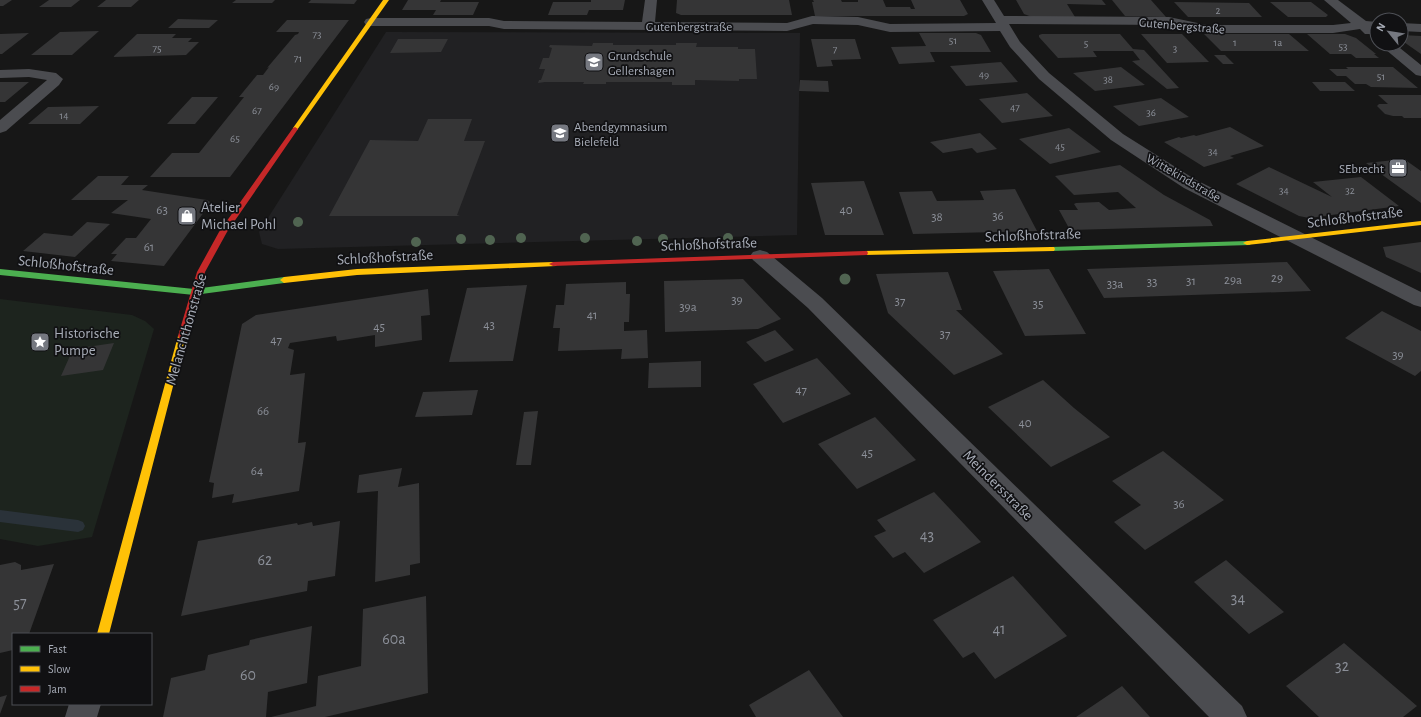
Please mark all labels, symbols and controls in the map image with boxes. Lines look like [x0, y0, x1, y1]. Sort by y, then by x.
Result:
house number: 2 [1215, 5, 1221, 16]
north arrow [1369, 12, 1409, 52]
street label: Gutenbergstraße [1138, 16, 1225, 37]
street label: Gutenbergstraße [646, 21, 732, 34]
text: N [1374, 21, 1387, 33]
house number: 73 [312, 29, 322, 40]
house number: 51 [949, 35, 957, 46]
house number: 1 [1233, 37, 1237, 48]
house number: 1a [1274, 37, 1282, 48]
house number: 5 [1084, 38, 1089, 49]
house number: 53 [1338, 41, 1348, 52]
house number: 75 [152, 43, 162, 54]
house number: 3 [1173, 43, 1178, 54]
house number: 7 [833, 44, 838, 55]
place label: Grundschule Gellershagen [608, 50, 675, 78]
school or university icon: Grundschule Gellershagen [583, 51, 605, 73]
house number: 71 [294, 53, 302, 64]
house number: 49 [979, 69, 989, 80]
house number: 51 [1377, 71, 1385, 82]
house number: 38 [1103, 74, 1113, 85]
house number: 69 [269, 81, 279, 92]
house number: 47 [1010, 102, 1020, 113]
house number: 67 [252, 105, 262, 116]
house number: 36 [1146, 107, 1156, 118]
house number: 14 [59, 110, 69, 121]
place label: Abendgymnasium Bielefeld [574, 121, 667, 149]
school or university icon: Abendgymnasium Bielefeld [549, 122, 571, 144]
house number: 65 [230, 133, 240, 144]
house number: 45 [1055, 141, 1065, 152]
house number: 34 [1208, 146, 1218, 157]
street label: Wittekindstraße [1144, 152, 1223, 205]
office icon: SEbrecht [1387, 157, 1409, 179]
place label: SEbrecht [1339, 163, 1384, 176]
house number: 34 [1279, 185, 1289, 196]
house number: 32 [1345, 185, 1355, 196]
place label: Atelier Michael Pohl [201, 200, 276, 232]
house number: 63 [156, 204, 168, 217]
house number: 40 [839, 204, 853, 217]
street label: Schloßhofstraße [1306, 204, 1404, 231]
shop icon: Atelier Michael Pohl [176, 205, 198, 227]
house number: 36 [992, 210, 1004, 223]
house number: 38 [931, 211, 943, 224]
street label: Schloßhofstraße [985, 226, 1081, 245]
street label: Schloßhofstraße [661, 235, 757, 254]
house number: 61 [144, 241, 154, 254]
street label: Schloßhofstraße [337, 247, 434, 268]
street label: Schloßhofstraße [17, 253, 115, 278]
street label: Melanchthonstraße [163, 272, 210, 386]
house number: 29 [1271, 272, 1283, 285]
house number: 29a [1224, 274, 1242, 287]
house number: 31 [1186, 275, 1196, 288]
house number: 33 [1147, 276, 1157, 289]
house number: 33a [1107, 278, 1123, 291]
house number: 39 [731, 294, 743, 307]
house number: 37 [895, 295, 906, 308]
house number: 35 [1033, 298, 1043, 311]
house number: 39a [679, 301, 697, 314]
house number: 41 [587, 309, 597, 322]
house number: 43 [483, 319, 495, 332]
house number: 45 [373, 321, 385, 334]
place label: Historische Pumpe [54, 326, 120, 358]
house number: 37 [940, 328, 951, 341]
place icon: Historische Pumpe [29, 331, 51, 353]
house number: 47 [270, 334, 282, 347]
house number: 39 [1392, 349, 1404, 362]
house number: 47 [795, 384, 807, 397]
house number: 66 [257, 405, 269, 418]
house number: 40 [1018, 417, 1032, 430]
house number: 45 [861, 447, 873, 460]
street label: Meindersstraße [960, 447, 1036, 523]
house number: 64 [251, 465, 263, 478]
house number: 36 [1173, 498, 1185, 511]
house number: 43 [920, 527, 934, 543]
house number: 62 [258, 552, 272, 568]
house number: 34 [1231, 590, 1245, 606]
house number: 57 [13, 595, 27, 611]
house number: 41 [992, 621, 1006, 637]
house number: 60a [382, 631, 406, 647]
legend [12, 633, 152, 705]
text: Fast [48, 643, 67, 655]
house number: 32 [1335, 658, 1349, 674]
text: Slow [48, 663, 70, 675]
house number: 60 [240, 667, 256, 683]
text: Jam [48, 683, 67, 695]

